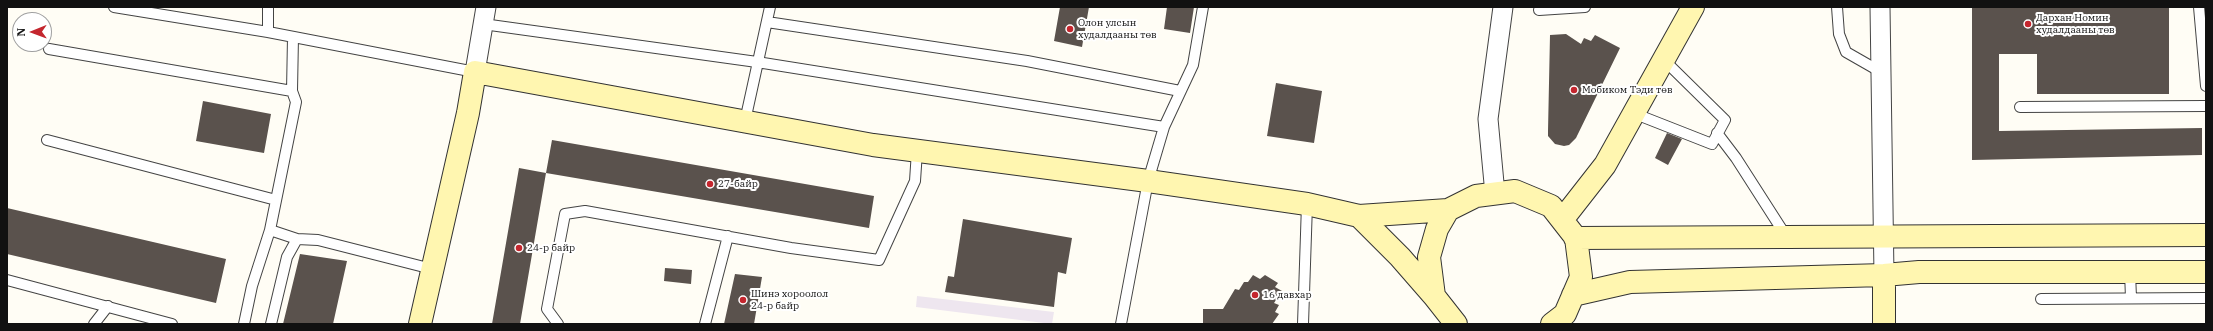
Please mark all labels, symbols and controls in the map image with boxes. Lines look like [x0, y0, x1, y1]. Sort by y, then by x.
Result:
north arrow [12, 12, 52, 52]
place label: Дархан Номин худалдааны төв [2036, 12, 2115, 36]
place label: Олон улсын худалдааны төв [1078, 17, 1157, 40]
marker: Дархан Номин худалдааны төв [2023, 19, 2033, 29]
marker: Олон улсын худалдааны төв [1065, 24, 1075, 34]
text: N [14, 28, 28, 37]
place label: Мобиком Тэди төв [1582, 84, 1672, 96]
marker: Мобиком Тэди төв [1569, 85, 1579, 95]
place label: 27-байр [718, 178, 758, 190]
marker: 27-байр [705, 179, 715, 189]
place label: 24-р байр [527, 242, 575, 254]
marker: 24-р байр [514, 243, 524, 253]
place label: Шинэ хороолол 24-р байр [751, 288, 828, 312]
place label: 16 давхар [1263, 289, 1312, 301]
marker: 16 давхар [1250, 290, 1260, 300]
marker: Шинэ хороолол 24-р байр [738, 295, 748, 305]

